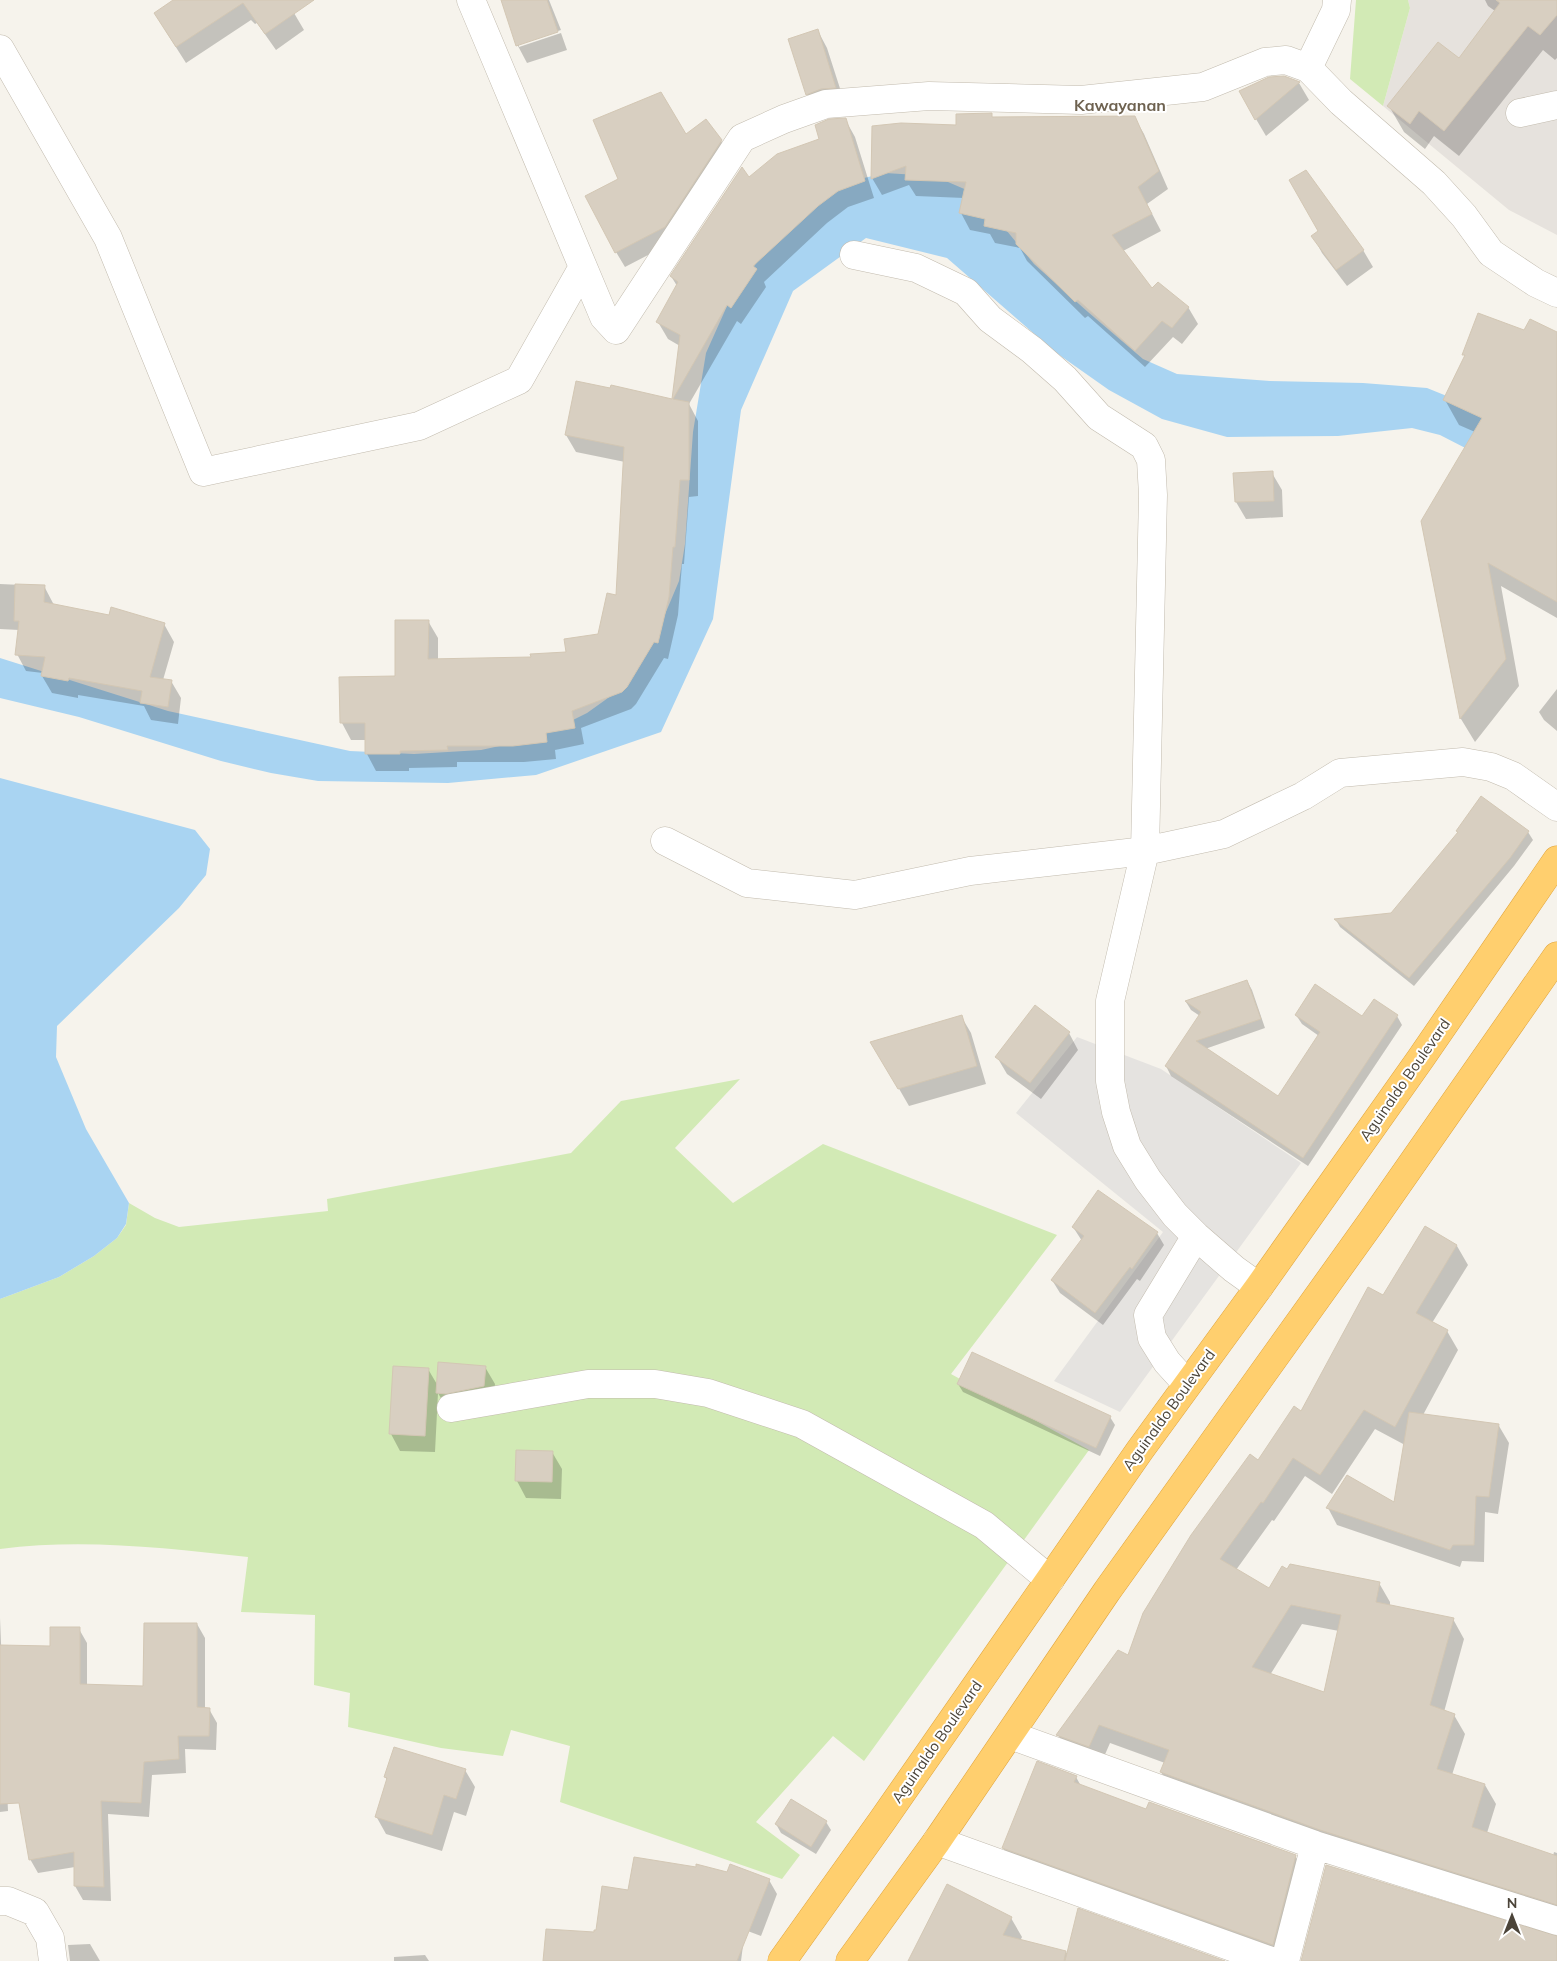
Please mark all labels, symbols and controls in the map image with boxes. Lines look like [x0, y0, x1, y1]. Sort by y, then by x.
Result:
district label: Kawayanan [1074, 95, 1166, 115]
street label: Aguinaldo Boulevard [1355, 1015, 1454, 1145]
street label: Aguinaldo Boulevard [1118, 1345, 1219, 1474]
street label: Aguinaldo Boulevard [887, 1677, 986, 1807]
north arrow [1487, 1891, 1537, 1941]
text: N [1507, 1894, 1517, 1912]

